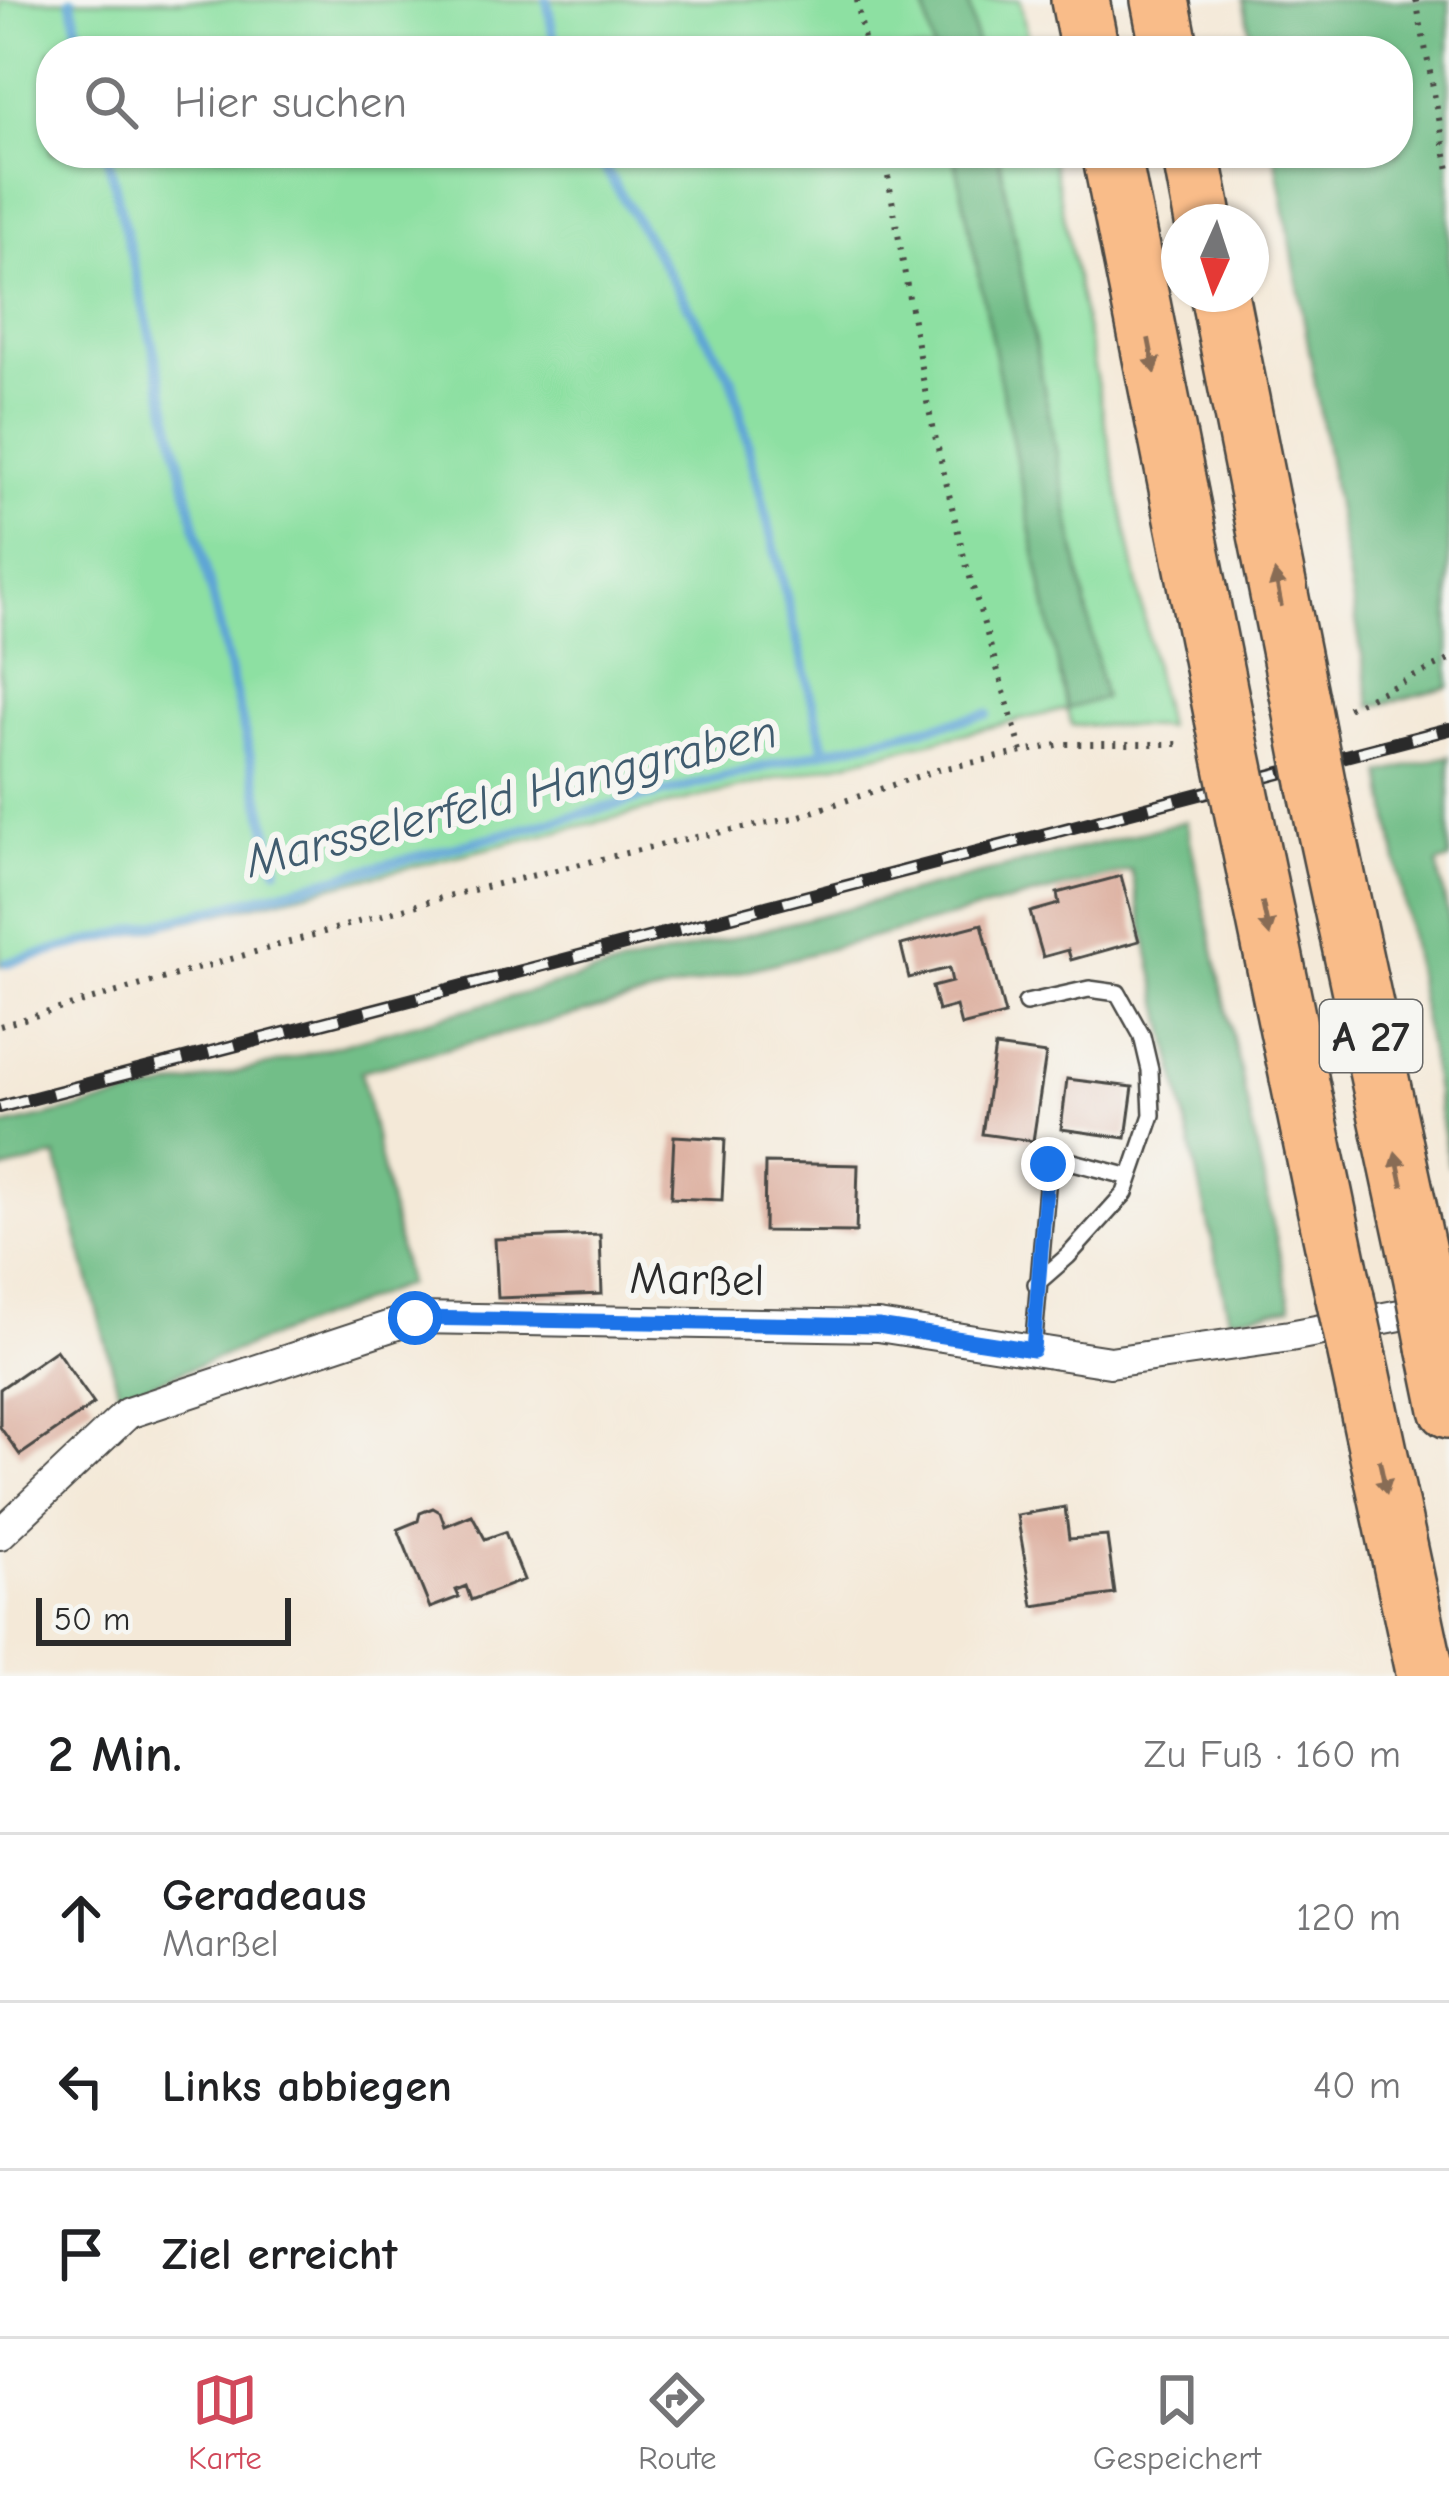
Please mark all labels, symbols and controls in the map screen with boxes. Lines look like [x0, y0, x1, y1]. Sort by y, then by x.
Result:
search box [36, 36, 1413, 168]
icon: search [78, 69, 144, 135]
text: Hier suchen [174, 76, 407, 128]
north arrow [1161, 204, 1269, 312]
one-way arrow [1143, 338, 1162, 376]
one-way arrow [1268, 570, 1287, 608]
water label: Marsselerfeld Hanggraben [239, 704, 783, 889]
one-way arrow [1257, 901, 1276, 938]
road number: A 27 [1320, 1000, 1422, 1072]
route end [1021, 1137, 1075, 1191]
one-way arrow [1389, 1150, 1408, 1188]
street label: Marßel [629, 1252, 765, 1306]
route start [388, 1291, 442, 1345]
one-way arrow [1375, 1458, 1394, 1496]
scale bar [36, 1592, 291, 1645]
text: 50 m [54, 1600, 130, 1638]
text: 2 Min. [48, 1725, 182, 1784]
text: Zu Fuß · 160 m [1144, 1732, 1401, 1777]
text: Geradeaus [162, 1869, 366, 1921]
icon: ahead [48, 1885, 114, 1951]
text: 120 m [1296, 1895, 1401, 1940]
text: Marßel [162, 1921, 279, 1966]
icon: left [48, 2053, 114, 2119]
text: Links abbiegen [162, 2060, 452, 2112]
text: 40 m [1313, 2063, 1401, 2108]
icon: arrive [48, 2221, 114, 2287]
text: Ziel erreicht [162, 2228, 397, 2280]
tab: Karte [188, 2367, 262, 2477]
tab: Route [638, 2367, 717, 2477]
tab: Gespeichert [1093, 2367, 1261, 2477]

